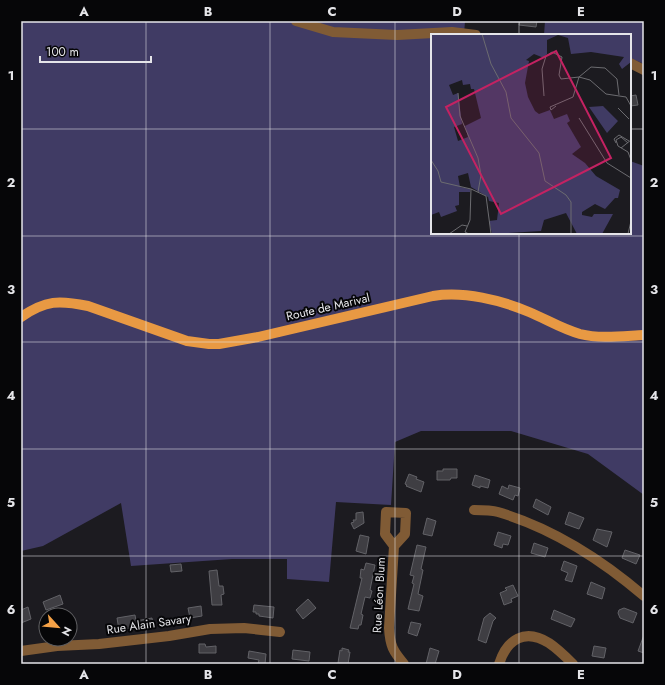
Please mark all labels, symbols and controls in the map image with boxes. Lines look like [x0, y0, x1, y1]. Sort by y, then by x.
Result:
text: A [78, 2, 89, 21]
text: B [204, 2, 213, 21]
text: C [327, 2, 337, 21]
text: D [452, 2, 462, 21]
text: E [577, 2, 585, 21]
inset map [431, 34, 631, 234]
scale bar [40, 38, 151, 64]
text: 100 m [46, 43, 79, 61]
text: 1 [8, 66, 14, 85]
text: 1 [651, 66, 657, 85]
text: 2 [7, 173, 15, 192]
text: 2 [650, 173, 658, 192]
text: 3 [7, 280, 15, 299]
text: 3 [650, 280, 658, 299]
street label: Route de Marival [284, 289, 372, 325]
text: 4 [6, 386, 16, 405]
text: 4 [649, 386, 659, 405]
text: 5 [7, 493, 15, 512]
text: 5 [650, 493, 658, 512]
street label: Rue Léon Blum [368, 557, 390, 633]
text: 6 [7, 600, 16, 619]
text: 6 [650, 600, 659, 619]
north arrow [38, 607, 78, 647]
street label: Rue Alain Savary [105, 609, 193, 639]
text: N [58, 624, 76, 639]
text: A [78, 665, 89, 684]
text: B [204, 665, 213, 684]
text: C [327, 665, 337, 684]
text: D [452, 665, 462, 684]
text: E [577, 665, 585, 684]

